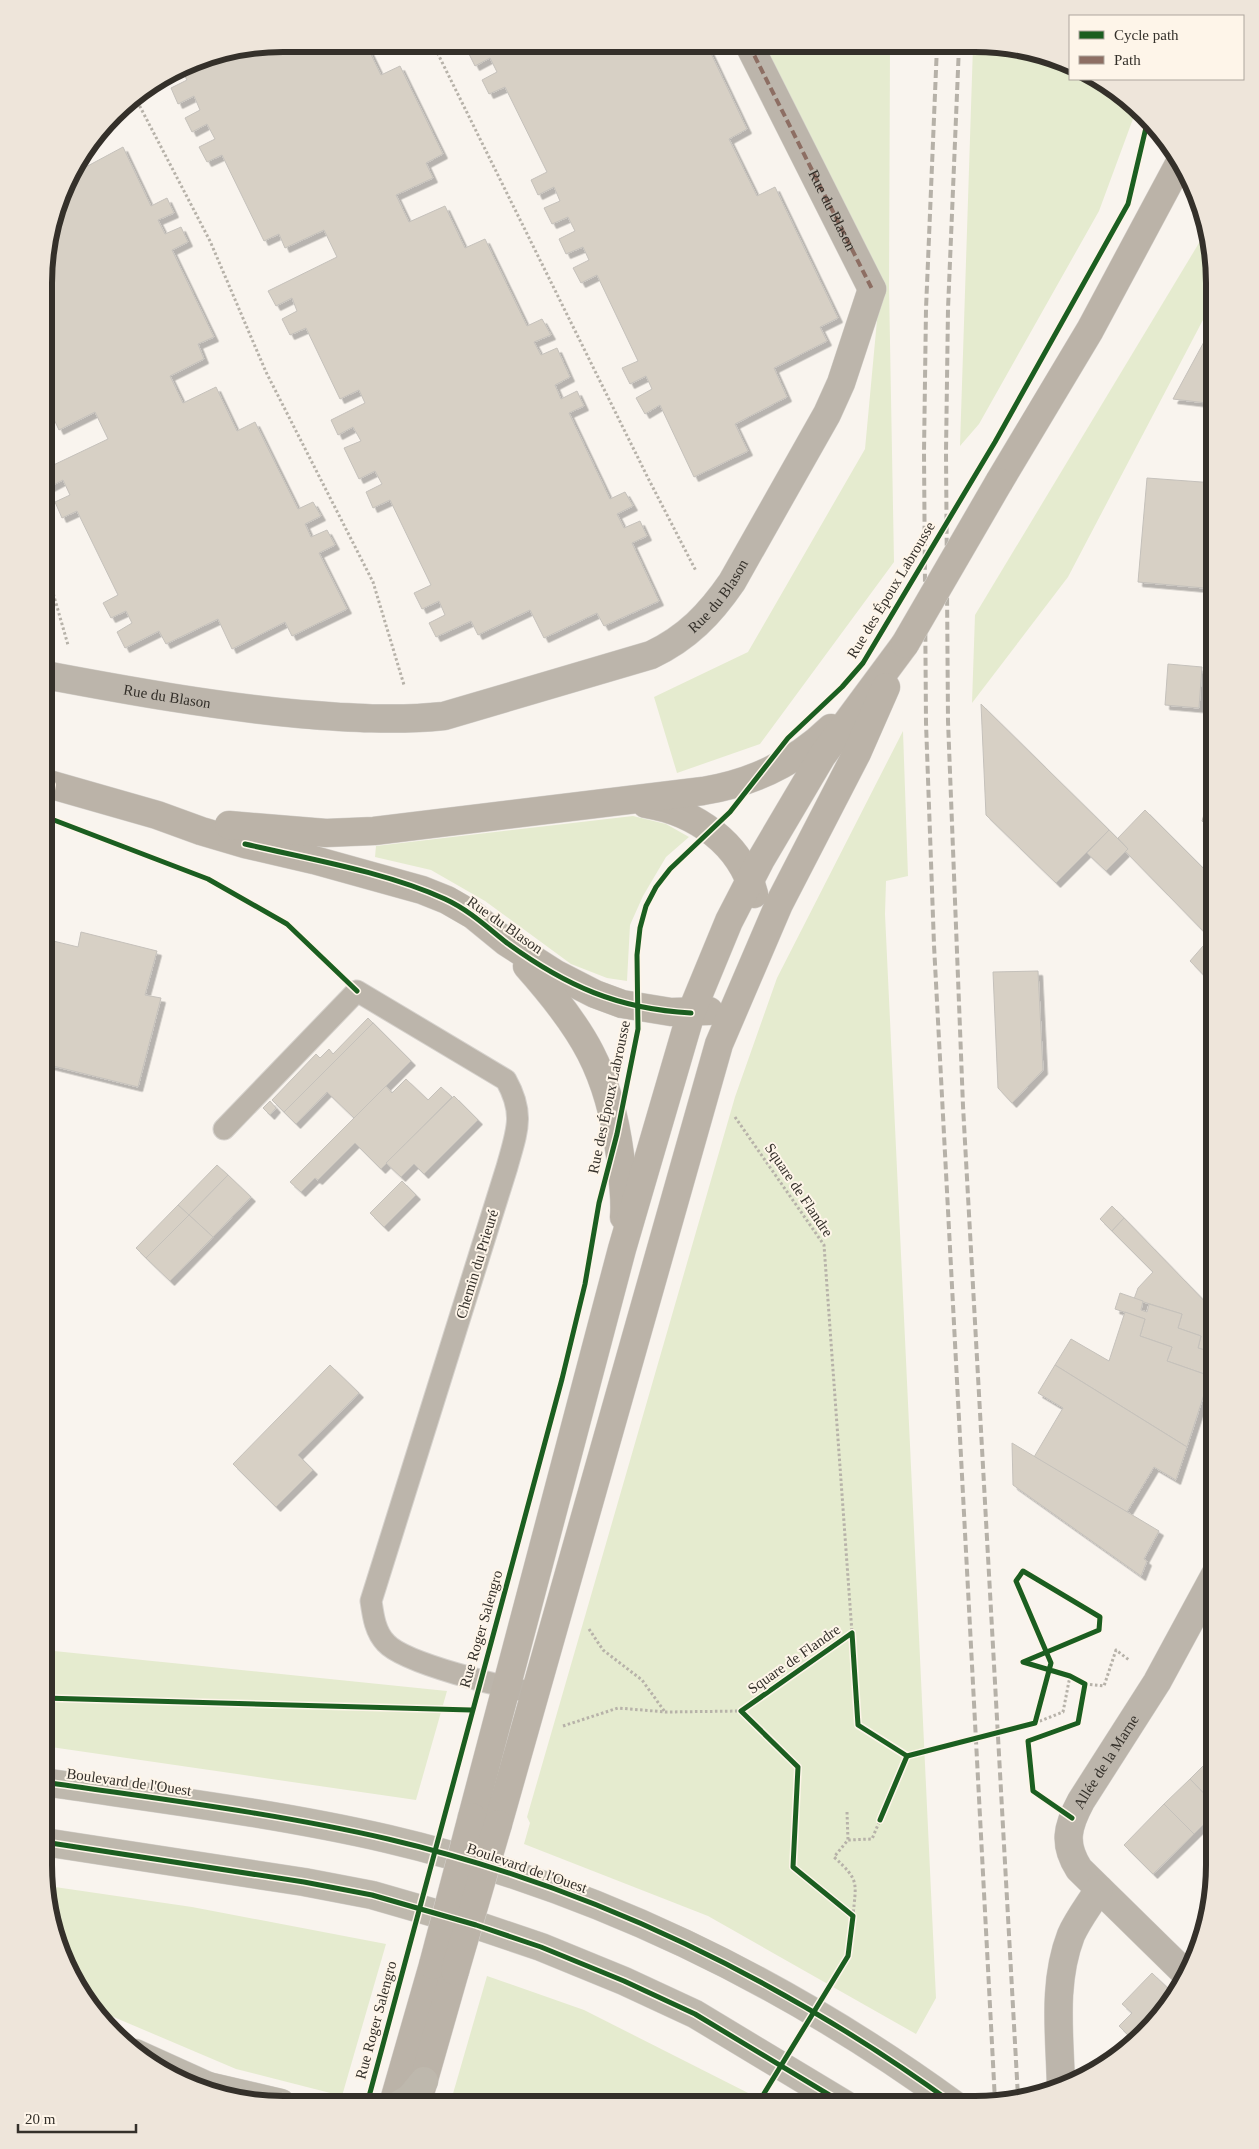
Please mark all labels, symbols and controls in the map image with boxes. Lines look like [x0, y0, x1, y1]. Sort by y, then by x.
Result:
legend [1069, 15, 1244, 80]
text: Cycle path [1114, 27, 1179, 43]
text: Path [1114, 52, 1141, 68]
street label: Rue du Blason [805, 167, 860, 254]
street label: Rue des Époux Labrousse [844, 519, 938, 661]
street label: Rue du Blason [685, 556, 751, 636]
street label: Rue du Blason [122, 681, 212, 711]
street label: Rue du Blason [464, 893, 546, 957]
street label: Rue des Époux Labrousse [585, 1019, 633, 1175]
street label: Square de Flandre [762, 1140, 836, 1240]
street label: Chemin du Prieuré [453, 1207, 501, 1321]
street label: Rue Roger Salengro [457, 1568, 505, 1690]
street label: Square de Flandre [745, 1621, 844, 1697]
street label: Allée de la Marne [1070, 1712, 1142, 1811]
street label: Boulevard de l'Ouest [65, 1765, 193, 1799]
street label: Boulevard de l'Ouest [465, 1840, 590, 1896]
street label: Rue Roger Salengro [353, 1959, 399, 2081]
scale bar [18, 2102, 135, 2134]
text: 20 m [25, 2111, 56, 2127]

